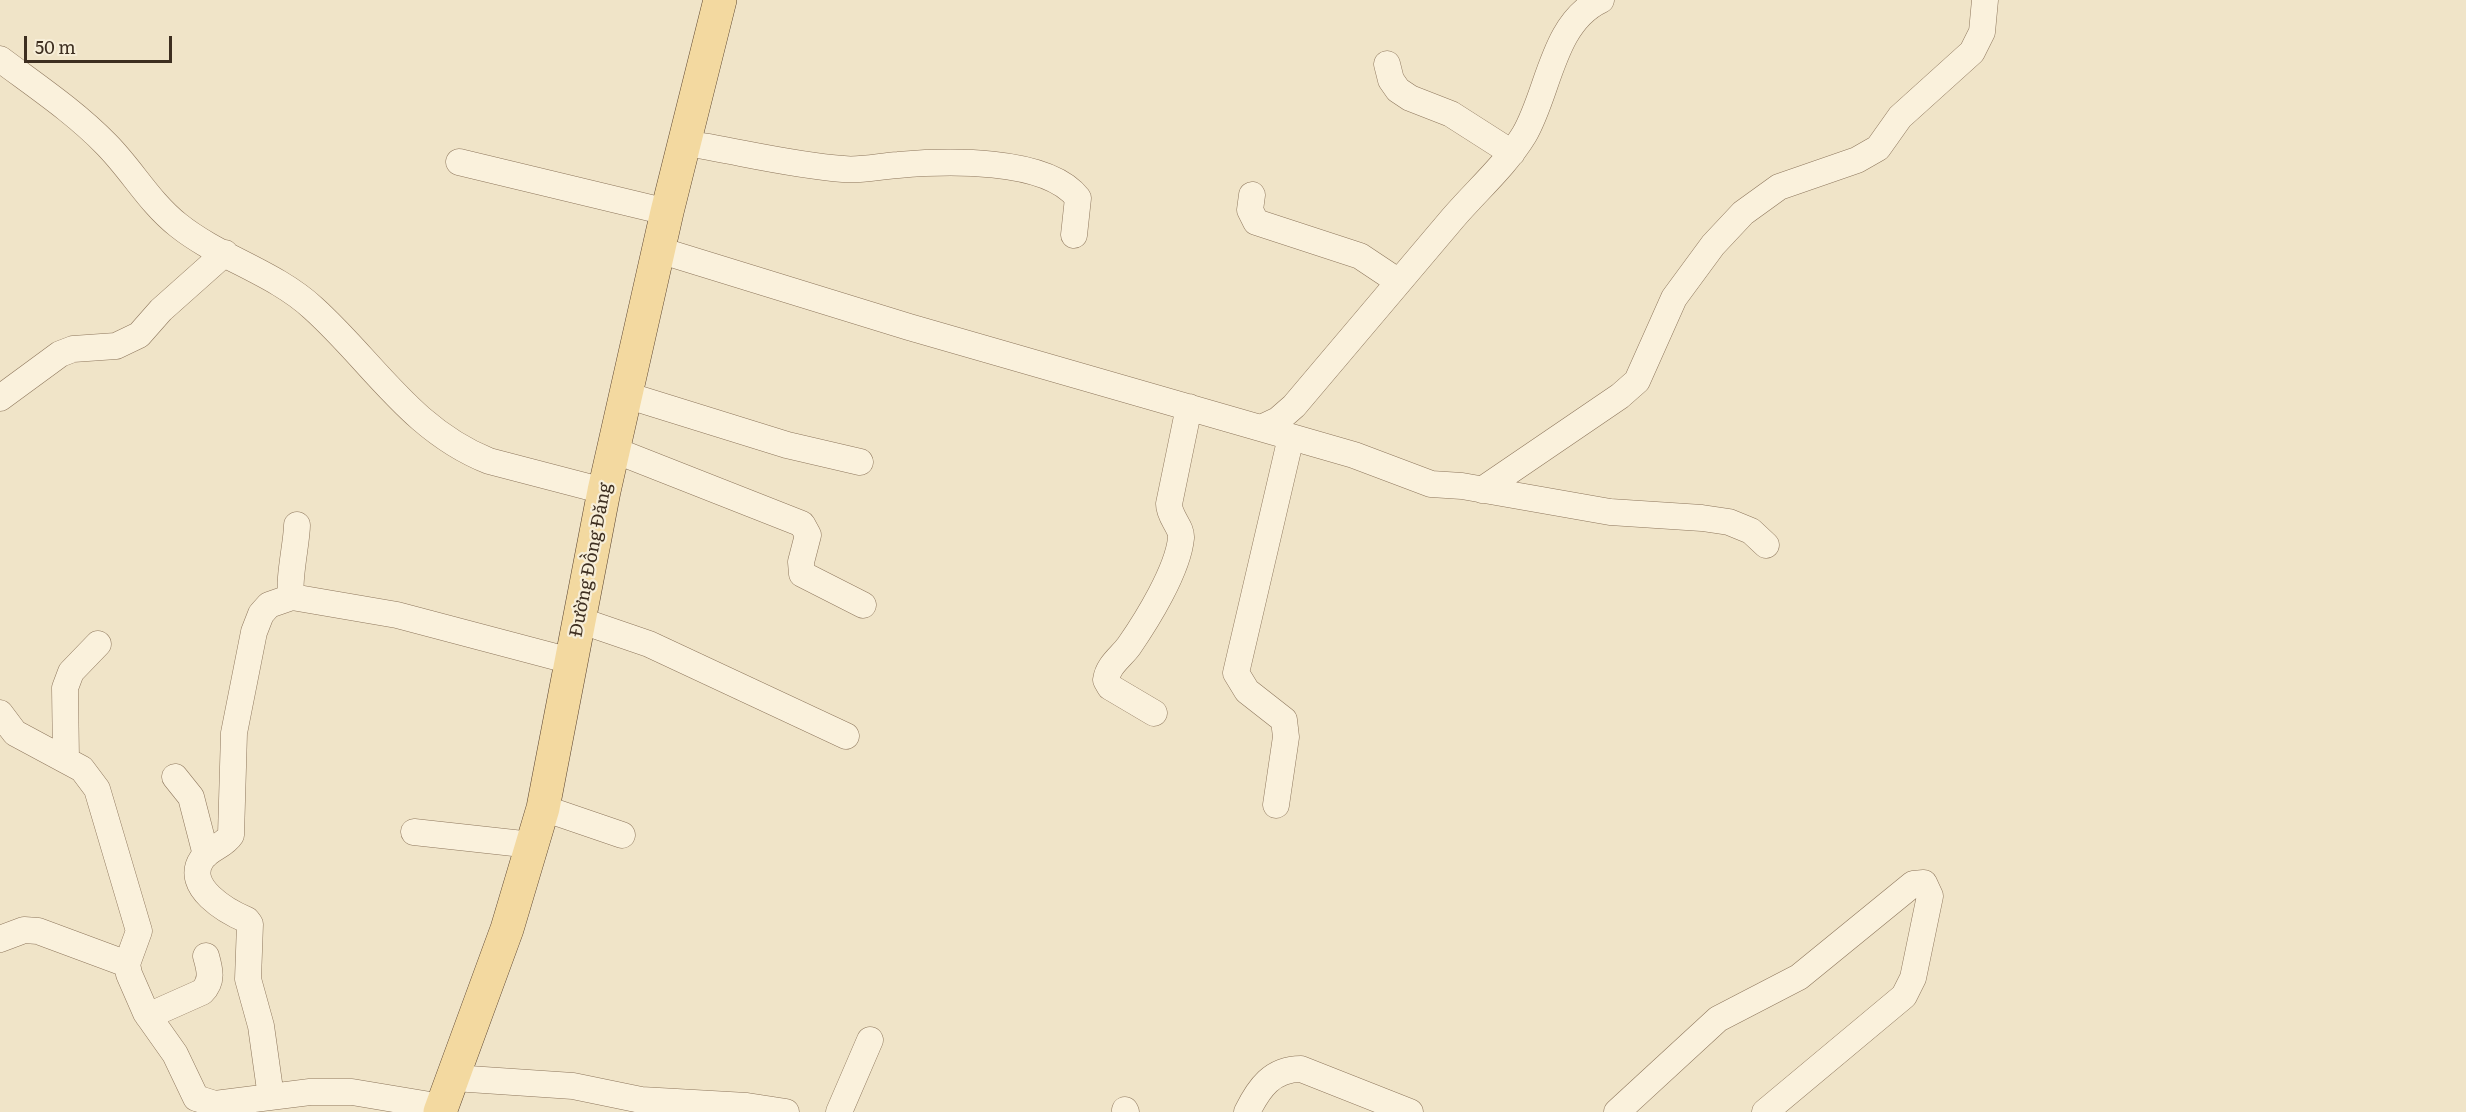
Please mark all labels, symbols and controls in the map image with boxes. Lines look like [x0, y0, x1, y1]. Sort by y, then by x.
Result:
scale bar [27, 24, 176, 62]
text: 50 m [35, 33, 76, 60]
street label: Đường Đồng Đăng [565, 481, 617, 639]

